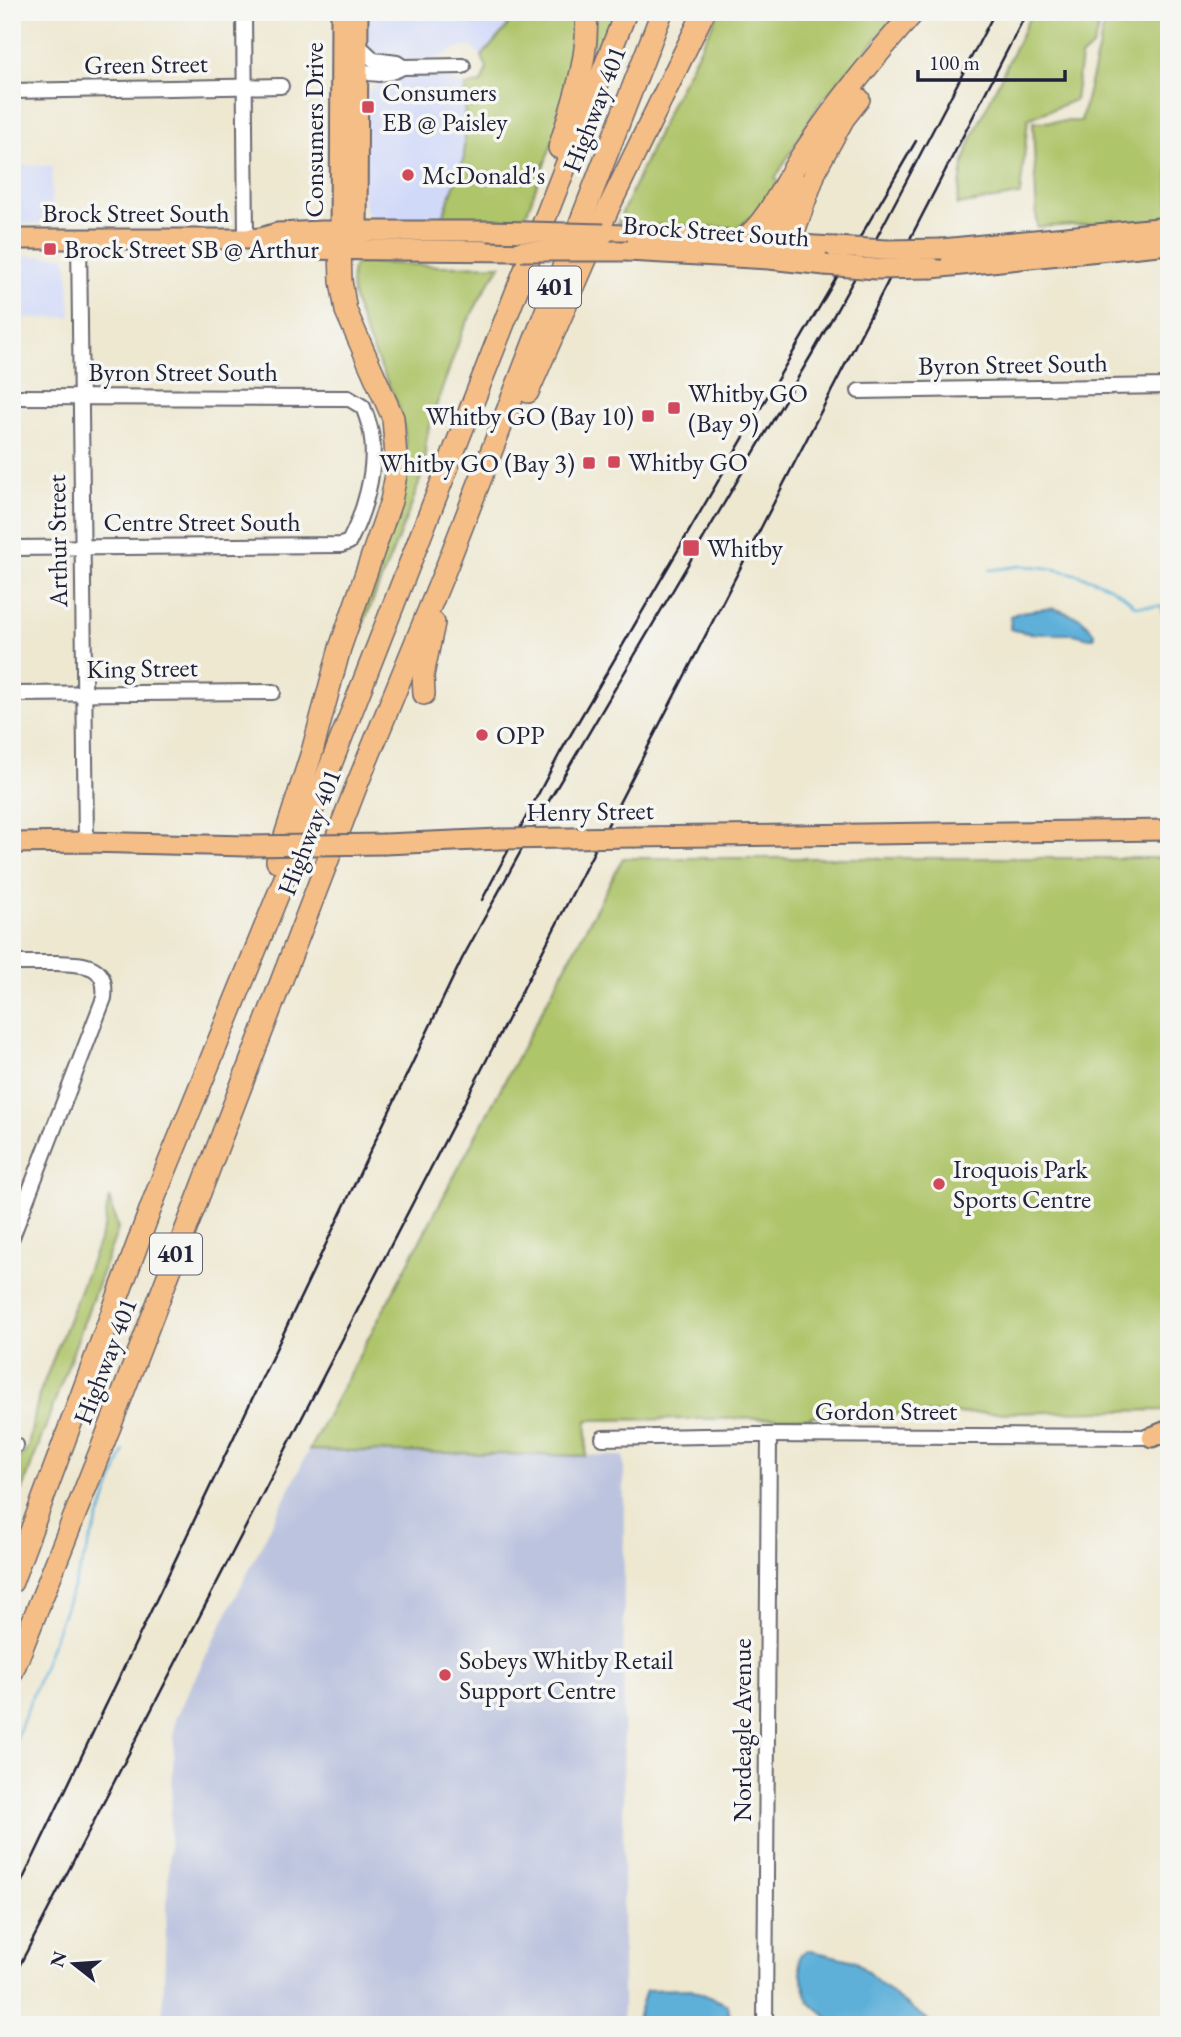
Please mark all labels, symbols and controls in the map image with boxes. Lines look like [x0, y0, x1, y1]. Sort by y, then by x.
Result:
scale bar [918, 38, 1066, 82]
street label: Highway 401 [554, 41, 634, 177]
street label: Consumers Drive [297, 42, 331, 218]
street label: Green Street [84, 46, 208, 82]
text: 100 m [929, 49, 980, 76]
place label: Consumers EB @ Paisley [382, 75, 508, 139]
marker: Consumers EB @ Paisley [360, 99, 376, 115]
place label: McDonald's [422, 158, 545, 192]
marker: McDonald's [400, 167, 416, 183]
street label: Brock Street South [42, 196, 230, 230]
street label: Brock Street South [621, 208, 811, 254]
place label: Brock Street SB @ Arthur [64, 232, 319, 266]
marker: Brock Street SB @ Arthur [42, 241, 58, 257]
road number: 401 [529, 266, 581, 308]
street label: Byron Street South [918, 345, 1108, 383]
street label: Byron Street South [88, 355, 278, 389]
place label: Whitby GO (Bay 9) [688, 376, 808, 440]
place label: Whitby GO (Bay 10) [426, 399, 634, 433]
marker: Whitby GO (Bay 9) [666, 400, 682, 416]
marker: Whitby GO (Bay 10) [640, 408, 656, 424]
place label: Whitby GO [628, 445, 748, 479]
place label: Whitby GO (Bay 3) [379, 446, 575, 480]
marker: Whitby GO [606, 454, 622, 470]
marker: Whitby GO (Bay 3) [581, 455, 597, 471]
street label: Arthur Street [39, 474, 75, 609]
street label: Centre Street South [103, 505, 301, 539]
place label: Whitby [707, 531, 783, 565]
marker: Whitby [681, 538, 701, 558]
street label: King Street [86, 650, 198, 686]
place label: OPP [496, 718, 545, 752]
marker: OPP [474, 727, 490, 743]
street label: Highway 401 [269, 764, 349, 900]
street label: Henry Street [526, 793, 654, 829]
place label: Iroquois Park Sports Centre [953, 1152, 1091, 1216]
marker: Iroquois Park Sports Centre [931, 1176, 947, 1192]
road number: 401 [150, 1234, 202, 1274]
street label: Highway 401 [65, 1293, 145, 1429]
street label: Gordon Street [815, 1394, 957, 1428]
street label: Nordeagle Avenue [725, 1638, 759, 1822]
place label: Sobeys Whitby Retail Support Centre [459, 1643, 673, 1707]
marker: Sobeys Whitby Retail Support Centre [437, 1667, 453, 1683]
north arrow [38, 1928, 108, 1998]
text: N [44, 1948, 73, 1970]

